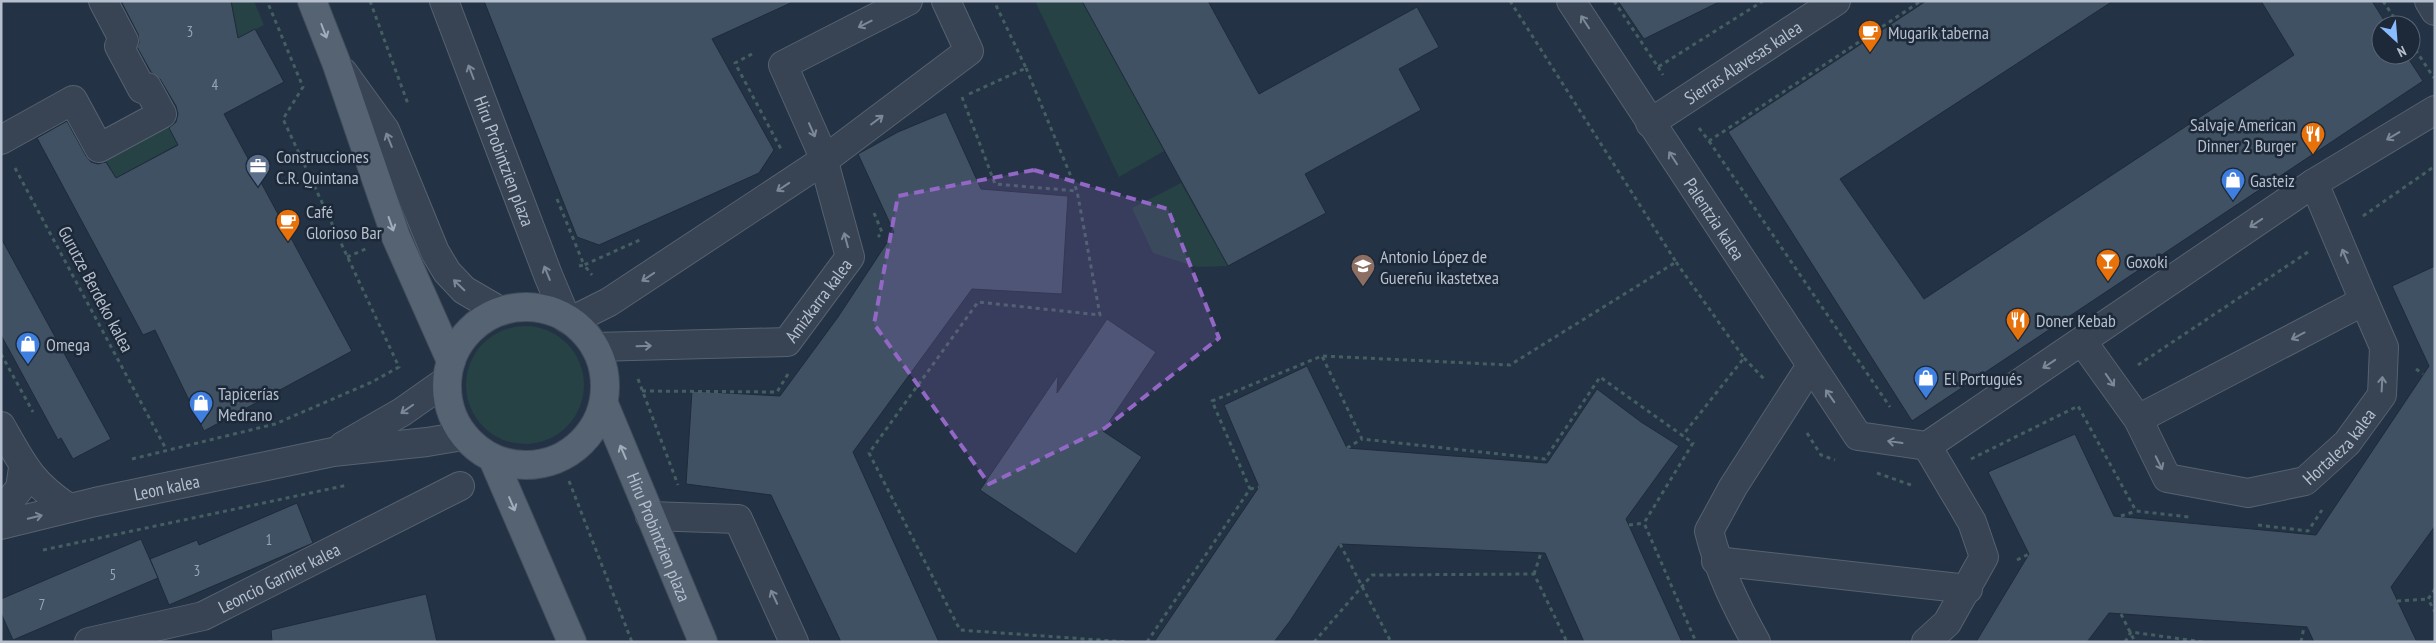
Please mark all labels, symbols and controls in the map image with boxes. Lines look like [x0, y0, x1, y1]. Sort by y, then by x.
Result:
one-way arrow [1579, 15, 1590, 29]
street label: Sierras Alavesas kalea [1680, 15, 1806, 109]
north arrow [2371, 15, 2421, 65]
one-way arrow [858, 19, 873, 29]
cafe icon: Mugarik taberna [1857, 19, 1883, 53]
place label: Mugarik taberna [1888, 21, 1989, 44]
house number: 3 [187, 22, 193, 41]
one-way arrow [320, 24, 329, 39]
text: N [2394, 42, 2409, 61]
one-way arrow [465, 65, 475, 80]
house number: 4 [212, 75, 219, 94]
street label: Hiru Probintzien plaza [470, 92, 540, 229]
place label: Salvaje American Dinner 2 Burger [2190, 113, 2296, 157]
one-way arrow [870, 115, 884, 125]
restaurant icon: Salvaje American Dinner 2 Burger [2300, 121, 2326, 155]
one-way arrow [807, 122, 817, 137]
one-way arrow [2387, 131, 2401, 141]
one-way arrow [383, 133, 393, 148]
place label: Construcciones C.R. Quintana [276, 145, 369, 189]
one-way arrow [1668, 152, 1678, 166]
office icon: Construcciones C.R. Quintana [245, 153, 271, 187]
shop icon: Gasteiz [2220, 167, 2246, 201]
place label: Gasteiz [2250, 169, 2295, 192]
street label: Palentzia kalea [1679, 173, 1750, 264]
one-way arrow [777, 182, 791, 192]
place label: Café Glorioso Bar [306, 200, 382, 244]
cafe icon: Café Glorioso Bar [275, 208, 301, 242]
one-way arrow [387, 215, 396, 231]
one-way arrow [2249, 218, 2263, 228]
street label: Gurutze Berdeko kalea [53, 222, 139, 356]
one-way arrow [840, 232, 850, 248]
place label: Antonio López de Guereñu ikastetxea [1380, 245, 1499, 289]
bar icon: Goxoki [2095, 248, 2121, 282]
one-way arrow [2340, 249, 2350, 264]
place label: Goxoki [2126, 250, 2168, 273]
school or university icon: Antonio López de Guereñu ikastetxea [1350, 253, 1376, 287]
street label: Amizkarra kalea [779, 254, 857, 347]
one-way arrow [542, 266, 551, 281]
one-way arrow [641, 271, 655, 282]
one-way arrow [453, 279, 465, 291]
restaurant icon: Doner Kebab [2005, 307, 2031, 341]
place label: Doner Kebab [2036, 309, 2116, 332]
shop icon: Omega [15, 331, 41, 365]
one-way arrow [2290, 331, 2305, 341]
place label: Omega [46, 333, 90, 356]
one-way arrow [635, 342, 651, 351]
one-way arrow [2043, 359, 2057, 369]
shop icon: El Portugués [1913, 365, 1939, 399]
place label: El Portugués [1944, 367, 2022, 390]
one-way arrow [2105, 373, 2115, 387]
one-way arrow [2378, 376, 2387, 392]
place label: Tapicerías Medrano [218, 382, 279, 426]
shop icon: Tapicerías Medrano [188, 390, 214, 424]
one-way arrow [1825, 390, 1835, 404]
one-way arrow [400, 404, 414, 414]
street label: Hortaleza kalea [2297, 404, 2380, 489]
one-way arrow [1888, 437, 1904, 447]
one-way arrow [618, 444, 627, 459]
one-way arrow [2155, 455, 2165, 470]
street label: Leon kalea [132, 469, 202, 505]
street label: Hiru Probintzien plaza [622, 469, 696, 605]
one-way arrow [508, 496, 518, 511]
one-way arrow [27, 512, 43, 521]
house number: 1 [266, 530, 272, 549]
street label: Leoncio Garnier kalea [214, 537, 344, 618]
house number: 3 [194, 561, 200, 580]
house number: 5 [110, 565, 116, 584]
one-way arrow [769, 590, 778, 605]
house number: 7 [39, 595, 45, 614]

